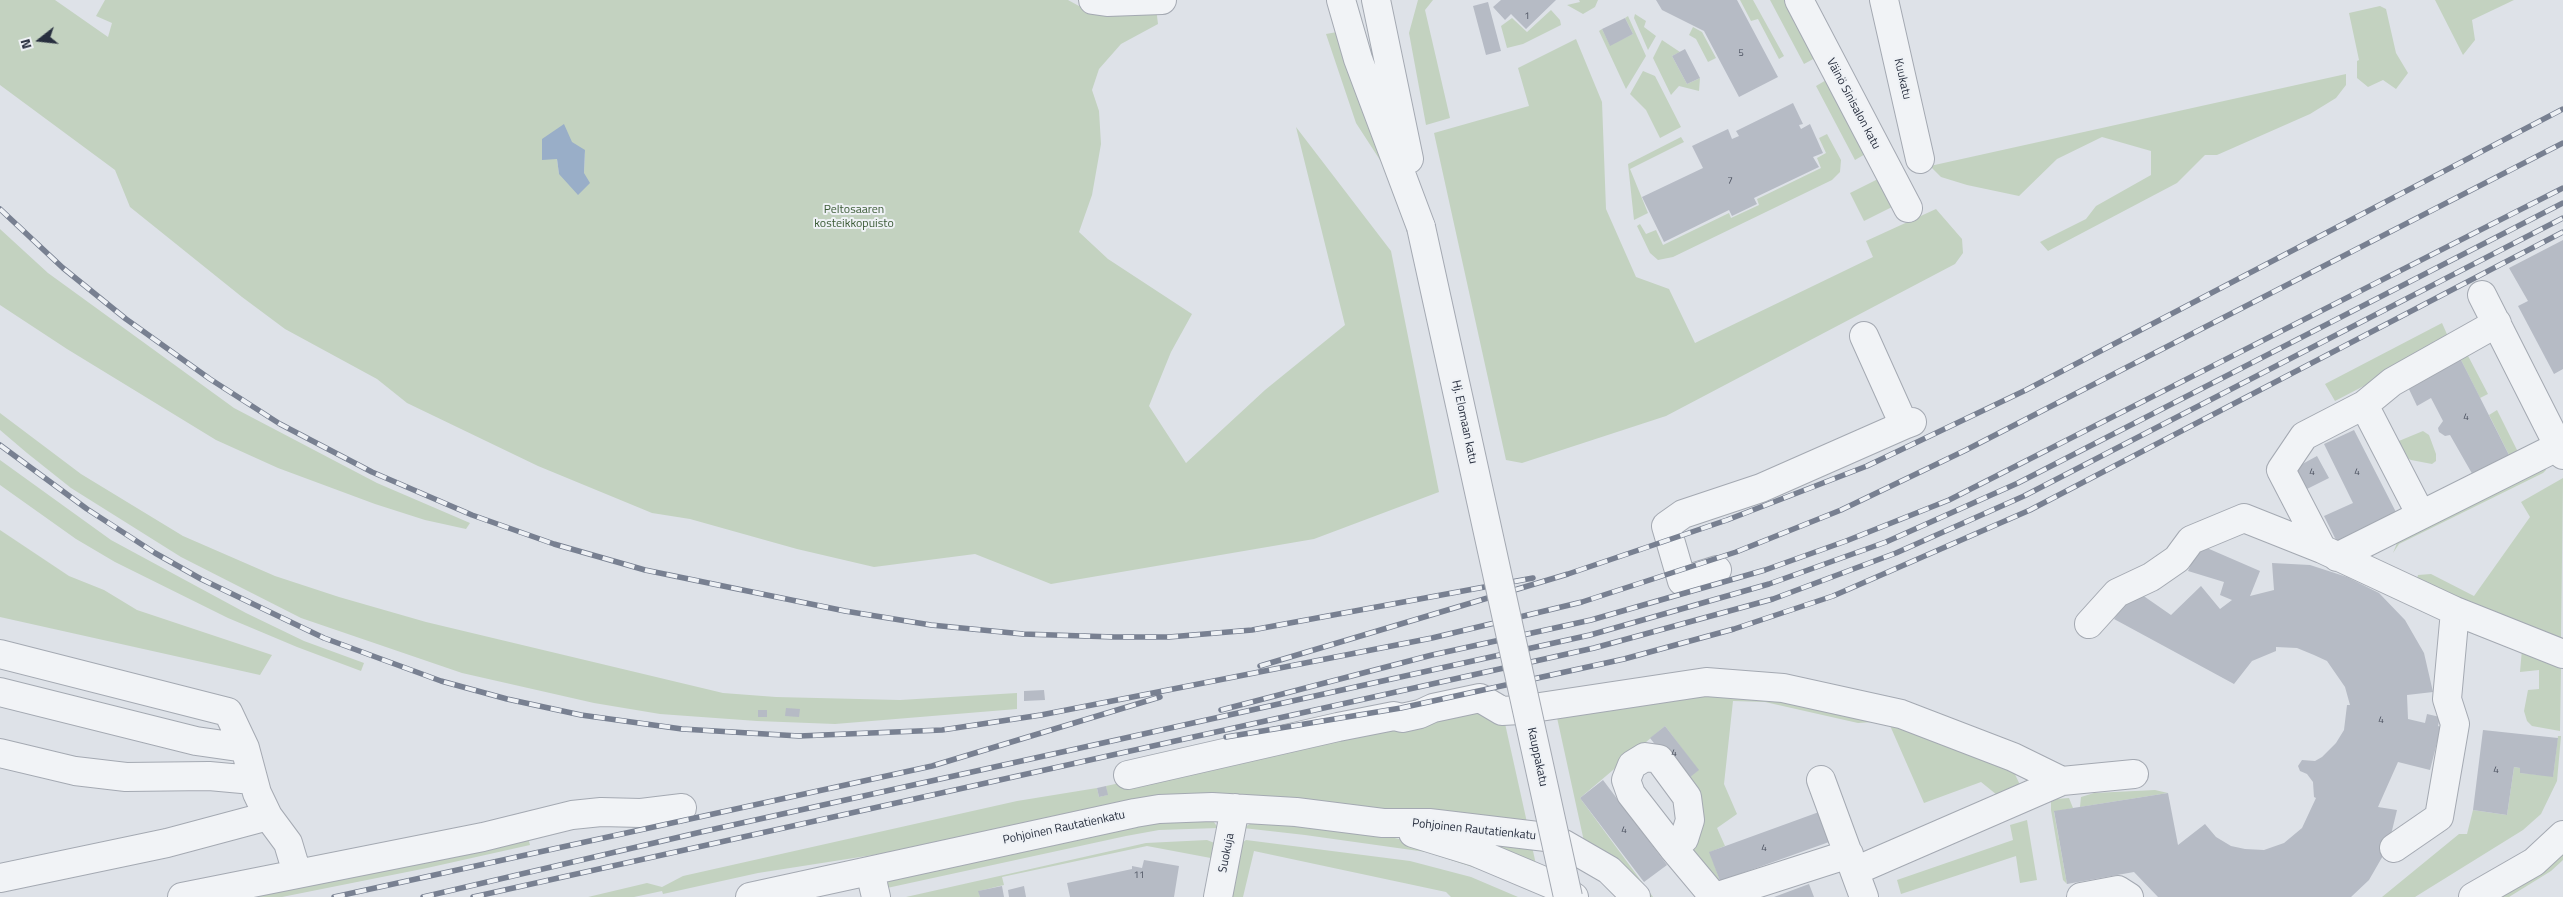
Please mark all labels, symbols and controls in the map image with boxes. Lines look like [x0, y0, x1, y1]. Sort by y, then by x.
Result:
house number: 1 [1524, 11, 1530, 23]
north arrow [15, 15, 65, 65]
text: N [14, 37, 37, 52]
house number: 5 [1738, 48, 1744, 60]
street label: Väinö Sinisalon katu [1823, 56, 1883, 152]
street label: Kuukatu [1890, 57, 1914, 101]
house number: 7 [1727, 176, 1733, 188]
park label: Peltosaaren kosteikkopuisto [814, 203, 894, 231]
street label: Hj. Elomaan katu [1448, 379, 1480, 465]
house number: 4 [2463, 412, 2469, 424]
house number: 4 [2309, 467, 2315, 479]
house number: 4 [2354, 467, 2360, 479]
house number: 4 [2378, 715, 2384, 727]
street label: Kauppakatu [1524, 726, 1550, 788]
house number: 4 [1671, 748, 1677, 760]
house number: 4 [2493, 765, 2499, 777]
street label: Pohjoinen Rautatienkatu [1002, 808, 1126, 848]
street label: Pohjoinen Rautatienkatu [1411, 816, 1537, 844]
house number: 4 [1621, 825, 1627, 837]
street label: Suokuja [1216, 832, 1238, 874]
house number: 4 [1761, 843, 1767, 855]
house number: 11 [1133, 870, 1145, 882]

